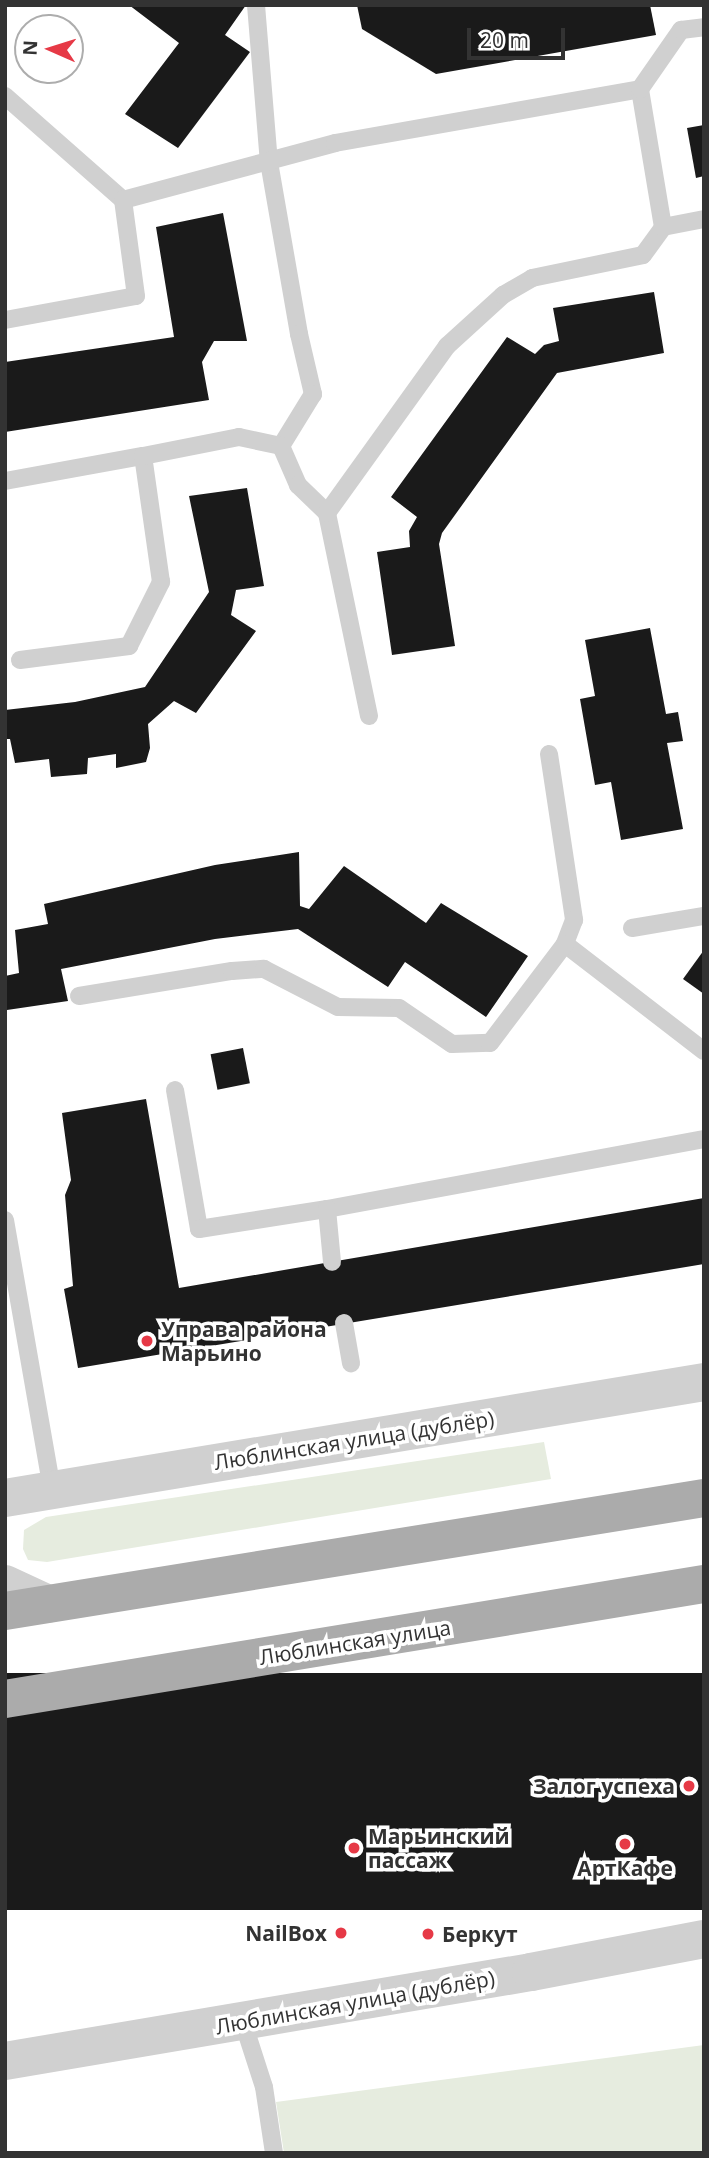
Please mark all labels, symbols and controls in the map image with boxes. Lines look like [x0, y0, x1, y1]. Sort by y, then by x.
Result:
north arrow [14, 14, 84, 84]
scale bar [471, 14, 569, 58]
text: 20 m [480, 26, 529, 54]
text: N [17, 40, 43, 56]
place label: Управа района Марьино [161, 1316, 327, 1366]
marker: Управа района Марьино [139, 1333, 155, 1349]
street label: Люблинская улица (дублёр) [212, 1405, 496, 1475]
street label: Люблинская улица [257, 1614, 453, 1670]
place label: Залог успеха [533, 1773, 675, 1799]
marker: Залог успеха [681, 1778, 697, 1794]
place label: Марьинский пассаж [368, 1823, 510, 1873]
marker: АртКафе [617, 1836, 633, 1852]
marker: Марьинский пассаж [346, 1840, 362, 1856]
place label: АртКафе [577, 1855, 673, 1881]
place label: NailBox [245, 1920, 327, 1946]
place label: Беркут [442, 1921, 518, 1947]
marker: NailBox [333, 1925, 349, 1941]
marker: Беркут [420, 1926, 436, 1942]
street label: Люблинская улица (дублёр) [213, 1965, 497, 2039]

